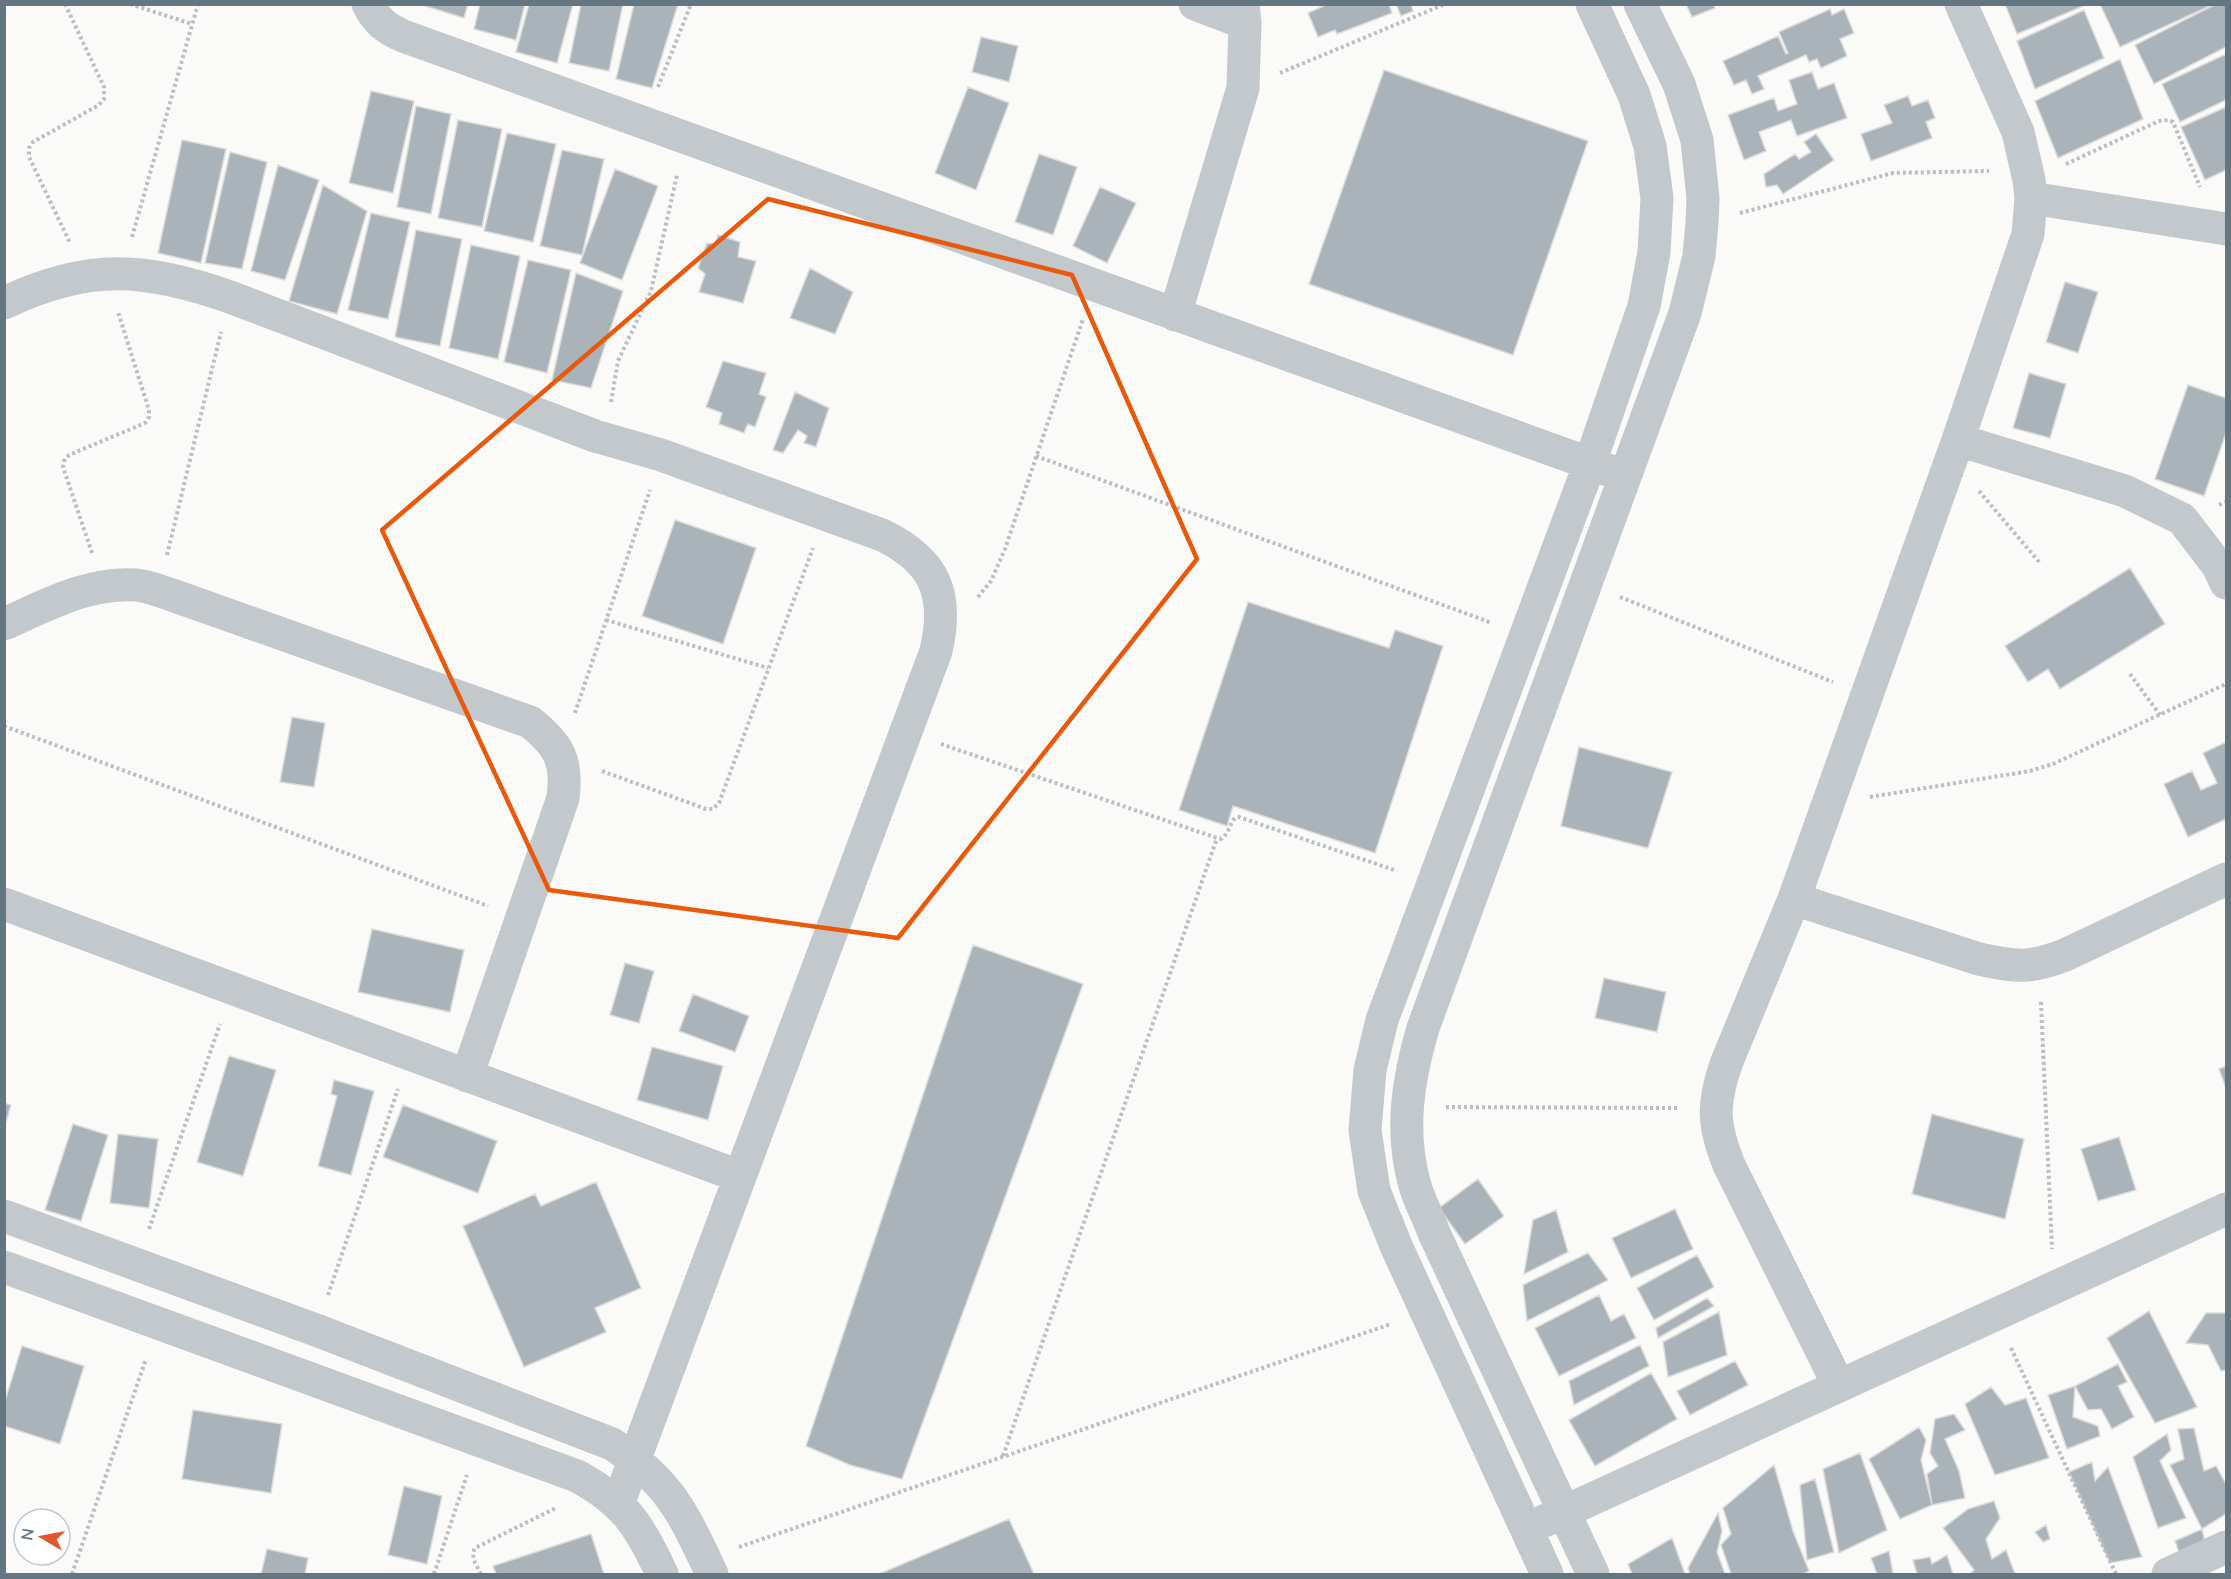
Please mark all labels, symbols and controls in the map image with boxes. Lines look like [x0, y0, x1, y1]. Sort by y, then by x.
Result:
north arrow [12, 1507, 72, 1567]
text: N [16, 1527, 40, 1542]

